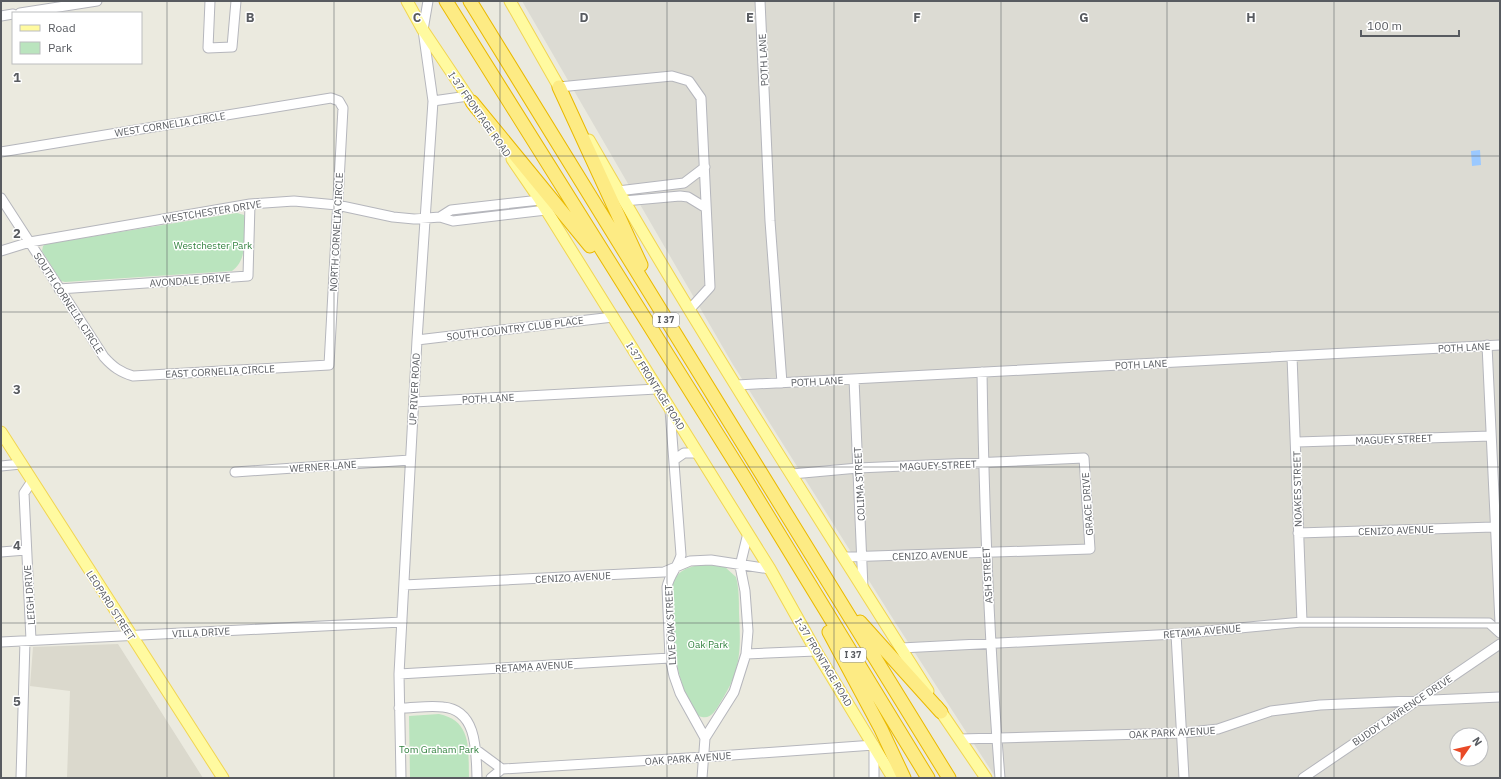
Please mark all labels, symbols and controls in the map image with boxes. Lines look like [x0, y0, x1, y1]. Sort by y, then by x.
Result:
text: B [246, 9, 255, 26]
text: C [413, 9, 422, 26]
text: D [579, 9, 589, 26]
text: E [746, 9, 754, 26]
text: F [913, 9, 921, 26]
text: G [1079, 9, 1089, 26]
text: H [1246, 9, 1256, 26]
legend [12, 12, 142, 64]
scale bar [1361, 12, 1459, 38]
text: 100 m [1367, 18, 1402, 33]
text: Road [48, 20, 76, 35]
street label: POTH LANE [756, 33, 771, 87]
text: Park [48, 40, 73, 55]
text: 1 [13, 69, 21, 86]
street label: I-37 FRONTAGE ROAD [445, 69, 514, 160]
street label: WEST CORNELIA CIRCLE [114, 109, 227, 140]
street label: NORTH CORNELIA CIRCLE [327, 172, 346, 292]
street label: WESTCHESTER DRIVE [162, 197, 263, 226]
text: 2 [13, 225, 21, 242]
park label: Westchester Park [174, 239, 253, 252]
street label: SOUTH CORNELIA CIRCLE [31, 250, 106, 357]
street label: AVONDALE DRIVE [149, 271, 231, 290]
road number: I 37 [653, 313, 679, 327]
street label: SOUTH COUNTRY CLUB PLACE [446, 314, 585, 343]
street label: I-37 FRONTAGE ROAD [623, 340, 688, 433]
street label: POTH LANE [1437, 340, 1491, 355]
street label: UP RIVER ROAD [406, 352, 423, 426]
street label: POTH LANE [1114, 357, 1168, 372]
street label: EAST CORNELIA CIRCLE [165, 362, 275, 381]
street label: POTH LANE [790, 374, 844, 389]
text: 3 [13, 381, 21, 398]
street label: POTH LANE [461, 391, 515, 406]
street label: MAGUEY STREET [1355, 432, 1433, 447]
street label: COLIMA STREET [851, 446, 868, 521]
street label: NOAKES STREET [1290, 451, 1305, 527]
street label: WERNER LANE [289, 458, 357, 475]
street label: MAGUEY STREET [899, 458, 977, 473]
street label: GRACE DRIVE [1079, 472, 1096, 536]
street label: CENIZO AVENUE [1358, 523, 1434, 538]
text: 4 [13, 537, 21, 554]
street label: ASH STREET [980, 546, 995, 604]
street label: CENIZO AVENUE [892, 548, 968, 563]
street label: LEIGH DRIVE [21, 564, 38, 625]
street label: LEOPARD STREET [83, 568, 138, 643]
street label: CENIZO AVENUE [535, 569, 611, 586]
street label: LIVE OAK STREET [662, 584, 679, 666]
street label: I-37 FRONTAGE ROAD [792, 616, 855, 709]
street label: RETAMA AVENUE [1163, 622, 1242, 641]
street label: VILLA DRIVE [172, 624, 231, 641]
park label: Oak Park [688, 638, 729, 651]
road number: I 37 [840, 648, 866, 662]
street label: RETAMA AVENUE [495, 658, 574, 675]
street label: BUDDY LAWRENCE DRIVE [1350, 672, 1455, 749]
text: 5 [13, 693, 21, 710]
street label: OAK PARK AVENUE [1128, 724, 1216, 741]
north arrow [1449, 727, 1489, 767]
text: N [1469, 734, 1485, 749]
park label: Tom Graham Park [399, 743, 480, 756]
street label: OAK PARK AVENUE [644, 749, 732, 768]

